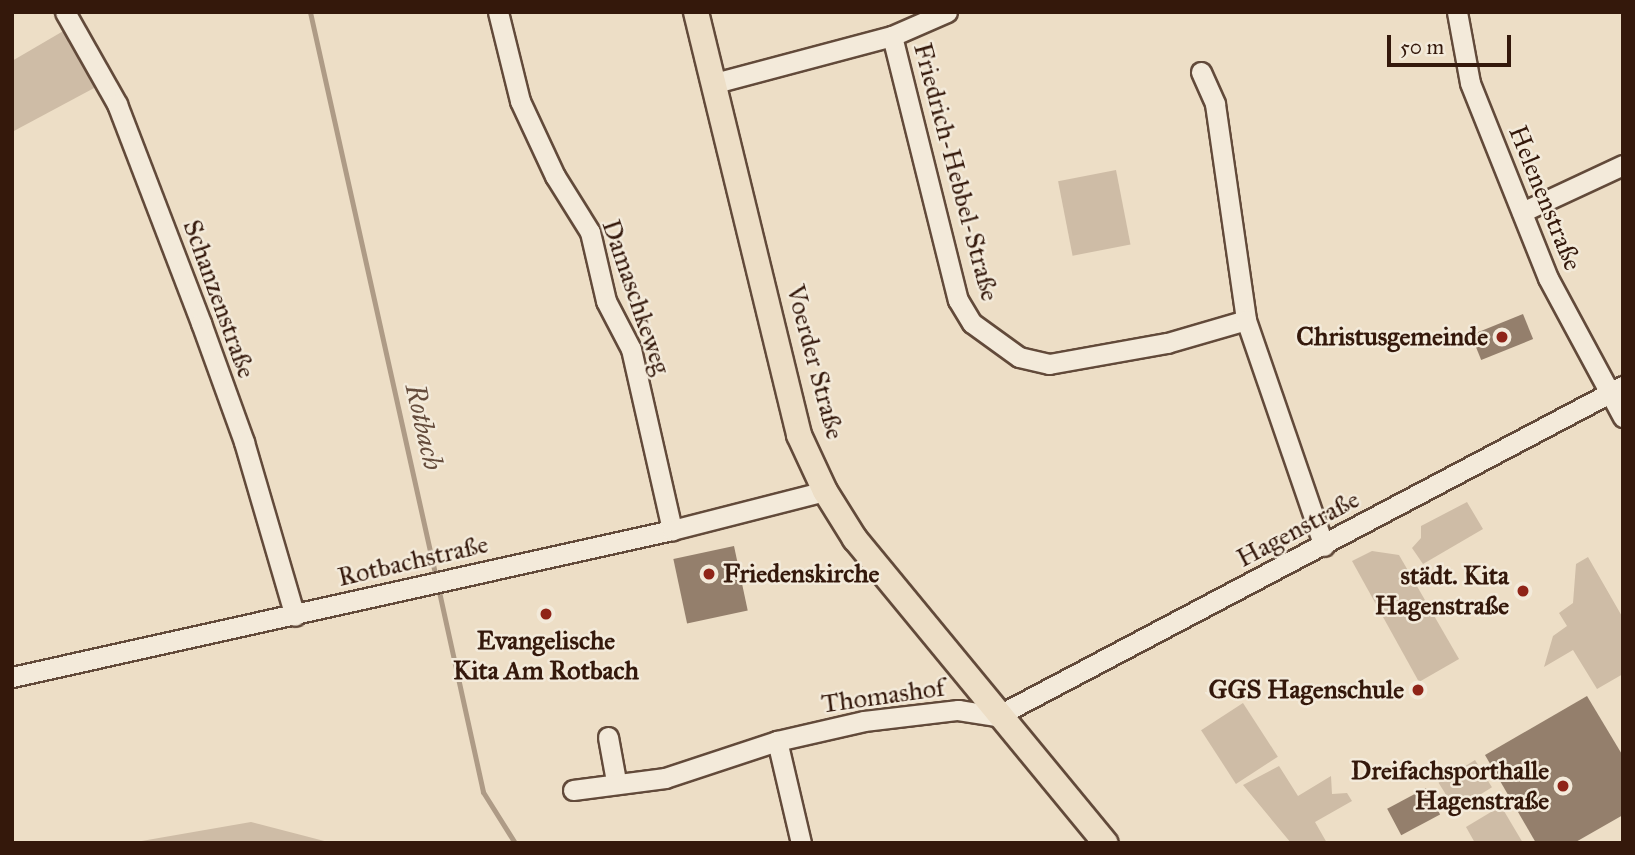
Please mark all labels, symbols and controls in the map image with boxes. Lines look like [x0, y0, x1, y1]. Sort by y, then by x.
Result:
scale bar [1390, 21, 1514, 65]
text: 50 m [1400, 34, 1444, 60]
street label: Friedrich-Hebbel-Straße [907, 40, 1005, 304]
street label: Helenenstraße [1502, 121, 1588, 275]
street label: Damaschkeweg [595, 215, 677, 379]
street label: Schanzenstraße [176, 216, 262, 382]
street label: Voerder Straße [779, 281, 851, 443]
place label: Christusgemeinde [1296, 321, 1488, 353]
marker: Christusgemeinde [1494, 329, 1510, 345]
water label: Rotbach [398, 381, 450, 473]
street label: Hagenstraße [1231, 484, 1365, 574]
street label: Rotbachstraße [335, 529, 491, 593]
place label: Friedenskirche [723, 558, 879, 590]
place label: städt. Kita Hagenstraße [1375, 560, 1509, 622]
marker: Friedenskirche [701, 566, 717, 582]
marker: städt. Kita Hagenstraße [1515, 583, 1531, 599]
marker: Evangelische Kita Am Rotbach [538, 606, 554, 622]
place label: Evangelische Kita Am Rotbach [453, 625, 639, 686]
street label: Thomashof [819, 672, 947, 720]
place label: GGS Hagenschule [1209, 674, 1404, 706]
marker: GGS Hagenschule [1410, 682, 1426, 698]
place label: Dreifachsporthalle Hagenstraße [1351, 755, 1549, 816]
marker: Dreifachsporthalle Hagenstraße [1555, 778, 1571, 794]

